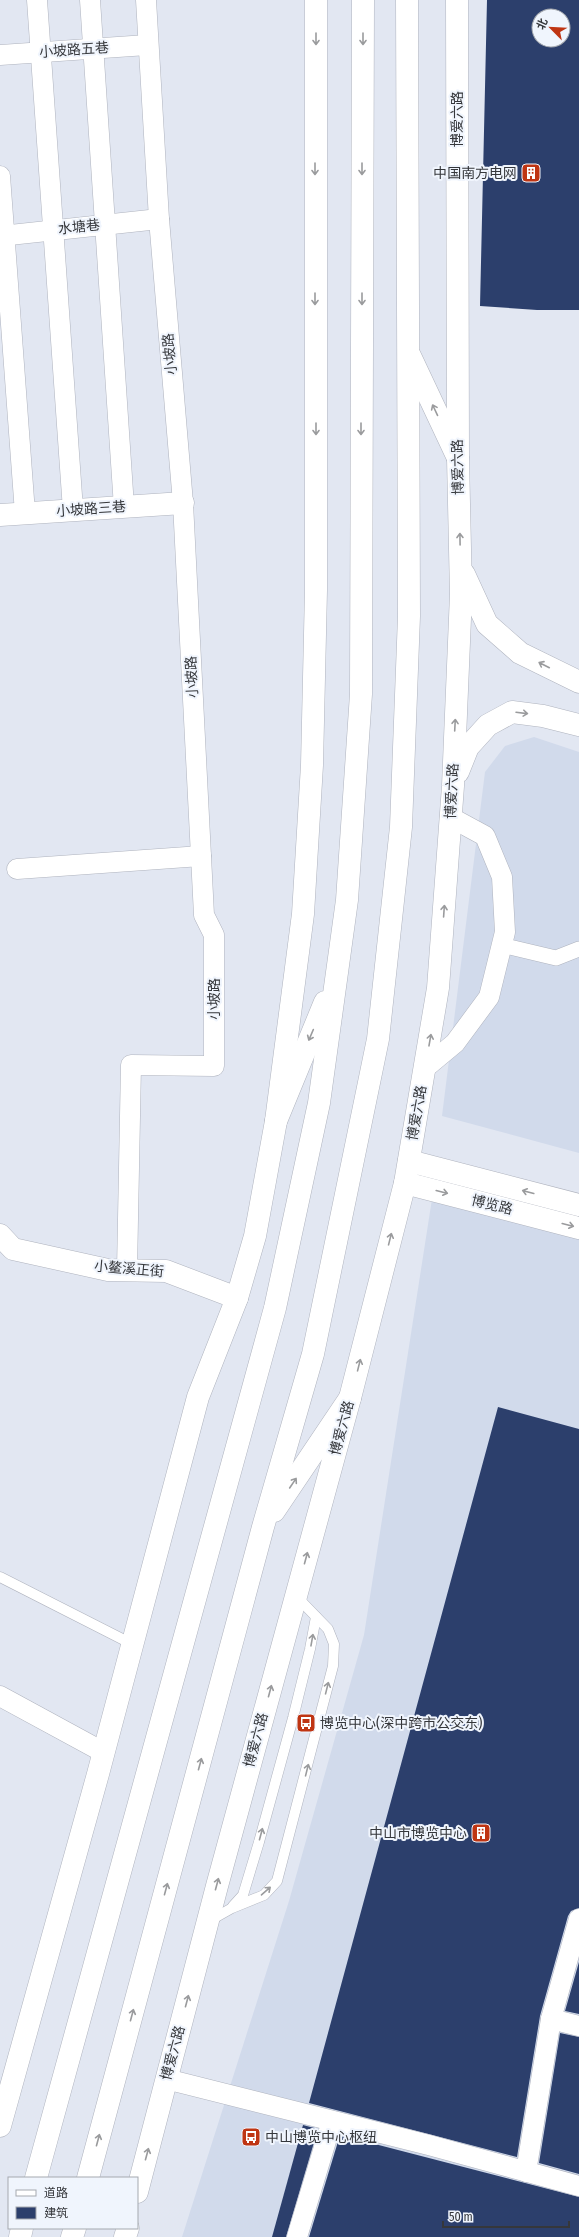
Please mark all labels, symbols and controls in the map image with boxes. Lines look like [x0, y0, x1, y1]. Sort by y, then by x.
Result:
north arrow [531, 8, 571, 48]
text: 北 [534, 16, 550, 32]
one-way arrow [312, 32, 320, 45]
one-way arrow [359, 32, 367, 45]
street label: 小坡路五巷 [38, 39, 110, 61]
street label: 博爱六路 [449, 91, 466, 147]
one-way arrow [312, 162, 319, 175]
one-way arrow [358, 162, 366, 175]
building icon: 中国南方电网 [520, 162, 542, 184]
place label: 中国南方电网 [433, 165, 517, 182]
street label: 水塘巷 [57, 216, 101, 238]
one-way arrow [312, 292, 319, 305]
one-way arrow [358, 292, 366, 305]
street label: 小坡路 [160, 332, 180, 376]
one-way arrow [431, 405, 438, 417]
one-way arrow [312, 422, 320, 435]
one-way arrow [358, 422, 365, 435]
street label: 博爱六路 [449, 439, 467, 495]
street label: 小坡路三巷 [55, 498, 127, 520]
one-way arrow [456, 533, 464, 546]
street label: 小坡路 [182, 656, 202, 698]
one-way arrow [538, 661, 550, 668]
one-way arrow [515, 709, 528, 717]
one-way arrow [452, 719, 459, 732]
street label: 博爱六路 [442, 763, 462, 819]
one-way arrow [440, 905, 447, 918]
street label: 小坡路 [206, 978, 223, 1020]
one-way arrow [307, 1029, 315, 1041]
one-way arrow [426, 1034, 434, 1047]
street label: 博爱六路 [404, 1084, 430, 1142]
one-way arrow [521, 1188, 534, 1195]
one-way arrow [436, 1189, 449, 1197]
street label: 博览路 [470, 1192, 514, 1218]
one-way arrow [561, 1222, 574, 1229]
one-way arrow [387, 1233, 395, 1246]
street label: 小鳌溪正街 [93, 1257, 165, 1281]
one-way arrow [355, 1359, 363, 1372]
street label: 博爱六路 [327, 1399, 357, 1457]
one-way arrow [289, 1478, 297, 1489]
one-way arrow [303, 1552, 311, 1565]
one-way arrow [308, 1633, 316, 1646]
one-way arrow [324, 1682, 332, 1695]
one-way arrow [267, 1685, 274, 1698]
street label: 博爱六路 [241, 1711, 271, 1769]
bus stop icon: 博览中心(深中跨市公交东) [295, 1712, 317, 1734]
place label: 博览中心(深中跨市公交东) [320, 1715, 482, 1732]
one-way arrow [196, 1757, 204, 1770]
one-way arrow [303, 1764, 311, 1777]
building icon: 中山市博览中心 [470, 1822, 492, 1844]
place label: 中山市博览中心 [369, 1825, 467, 1842]
one-way arrow [258, 1828, 265, 1841]
one-way arrow [214, 1878, 221, 1891]
one-way arrow [163, 1883, 170, 1896]
one-way arrow [261, 1887, 272, 1896]
one-way arrow [183, 1995, 191, 2008]
one-way arrow [129, 2009, 136, 2022]
street label: 博爱六路 [158, 2024, 188, 2082]
bus stop icon: 中山博览中心枢纽 [240, 2126, 262, 2148]
place label: 中山博览中心枢纽 [265, 2129, 377, 2146]
one-way arrow [95, 2134, 103, 2147]
one-way arrow [144, 2148, 151, 2161]
legend [8, 2177, 138, 2229]
text: 道路 [44, 2186, 68, 2200]
scale bar [443, 2203, 569, 2229]
text: 建筑 [44, 2206, 68, 2220]
text: 50 m [449, 2210, 473, 2224]

